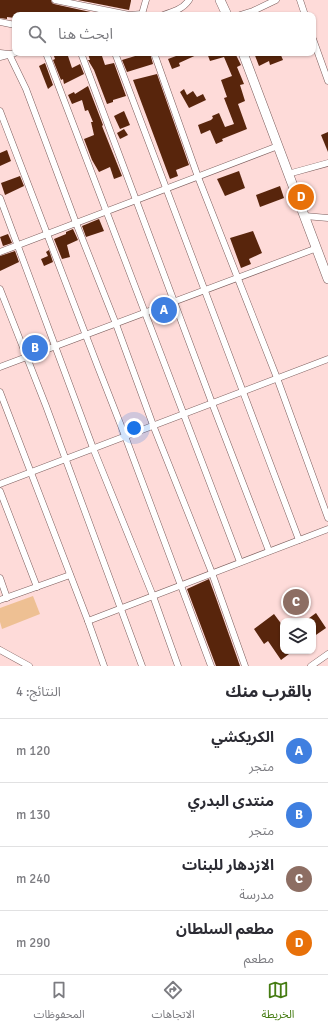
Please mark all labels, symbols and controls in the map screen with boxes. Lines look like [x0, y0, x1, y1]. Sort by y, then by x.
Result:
search box [12, 12, 316, 56]
icon: search [26, 23, 48, 45]
text: ابحث هنا [58, 25, 113, 43]
pin: D [288, 182, 314, 212]
pin: A [151, 295, 177, 325]
pin: B [22, 333, 48, 363]
your location [124, 418, 144, 438]
pin: C [283, 587, 309, 617]
map controls [280, 618, 316, 654]
button: layers [280, 618, 316, 654]
text: بالقرب منك [225, 681, 312, 702]
text: النتائج: 4 [16, 684, 61, 700]
text: الكريكشي [211, 728, 274, 746]
text: 120 m [16, 743, 50, 759]
text: A [295, 743, 303, 759]
text: متجر [249, 759, 274, 775]
text: منتدى البدري [188, 792, 274, 810]
text: 130 m [16, 807, 50, 823]
text: B [295, 807, 303, 823]
text: متجر [249, 823, 274, 839]
text: الازدهار للبنات [182, 856, 274, 874]
text: 240 m [16, 871, 50, 887]
text: C [295, 871, 303, 887]
text: مدرسة [239, 887, 274, 903]
text: مطعم السلطان [176, 920, 274, 938]
text: 290 m [16, 935, 50, 951]
text: D [295, 935, 303, 951]
text: مطعم [244, 951, 274, 967]
tab: المحفوظات [34, 979, 85, 1026]
tab: الاتجاهات [152, 979, 195, 1026]
tab: الخريطة [262, 979, 295, 1026]

